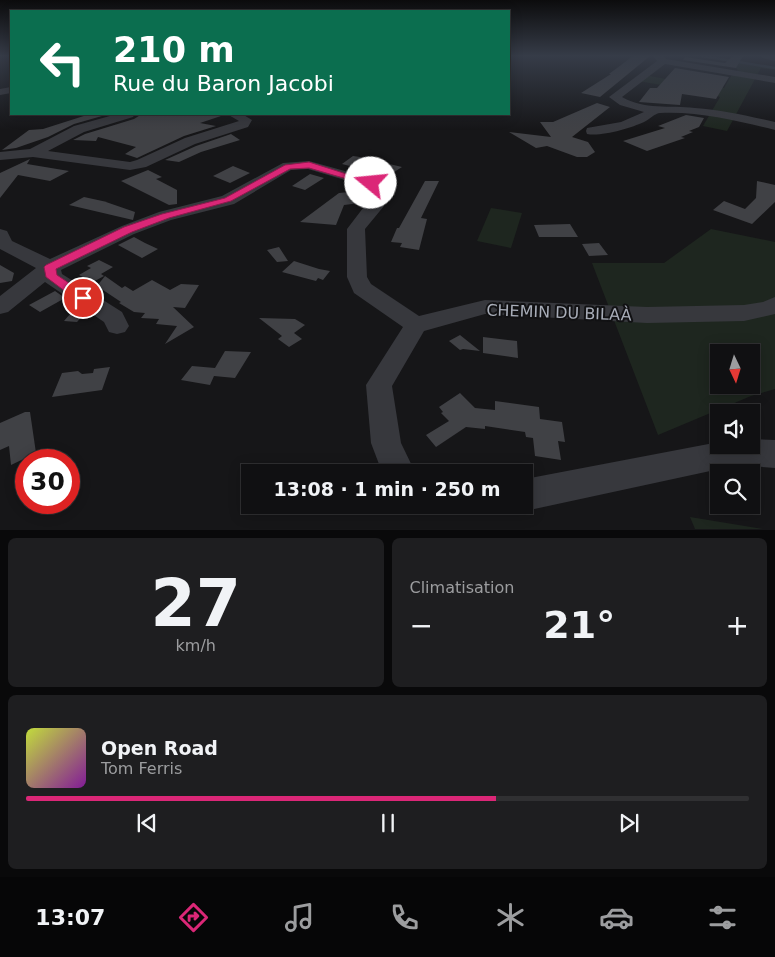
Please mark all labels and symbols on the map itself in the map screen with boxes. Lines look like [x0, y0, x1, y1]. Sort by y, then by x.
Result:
position arrow [344, 156, 396, 208]
pin [62, 277, 104, 319]
street label: CHEMIN DU BILAÀ [486, 300, 632, 325]
north arrow [710, 344, 760, 394]
speed limit sign: 30 [15, 449, 80, 514]

